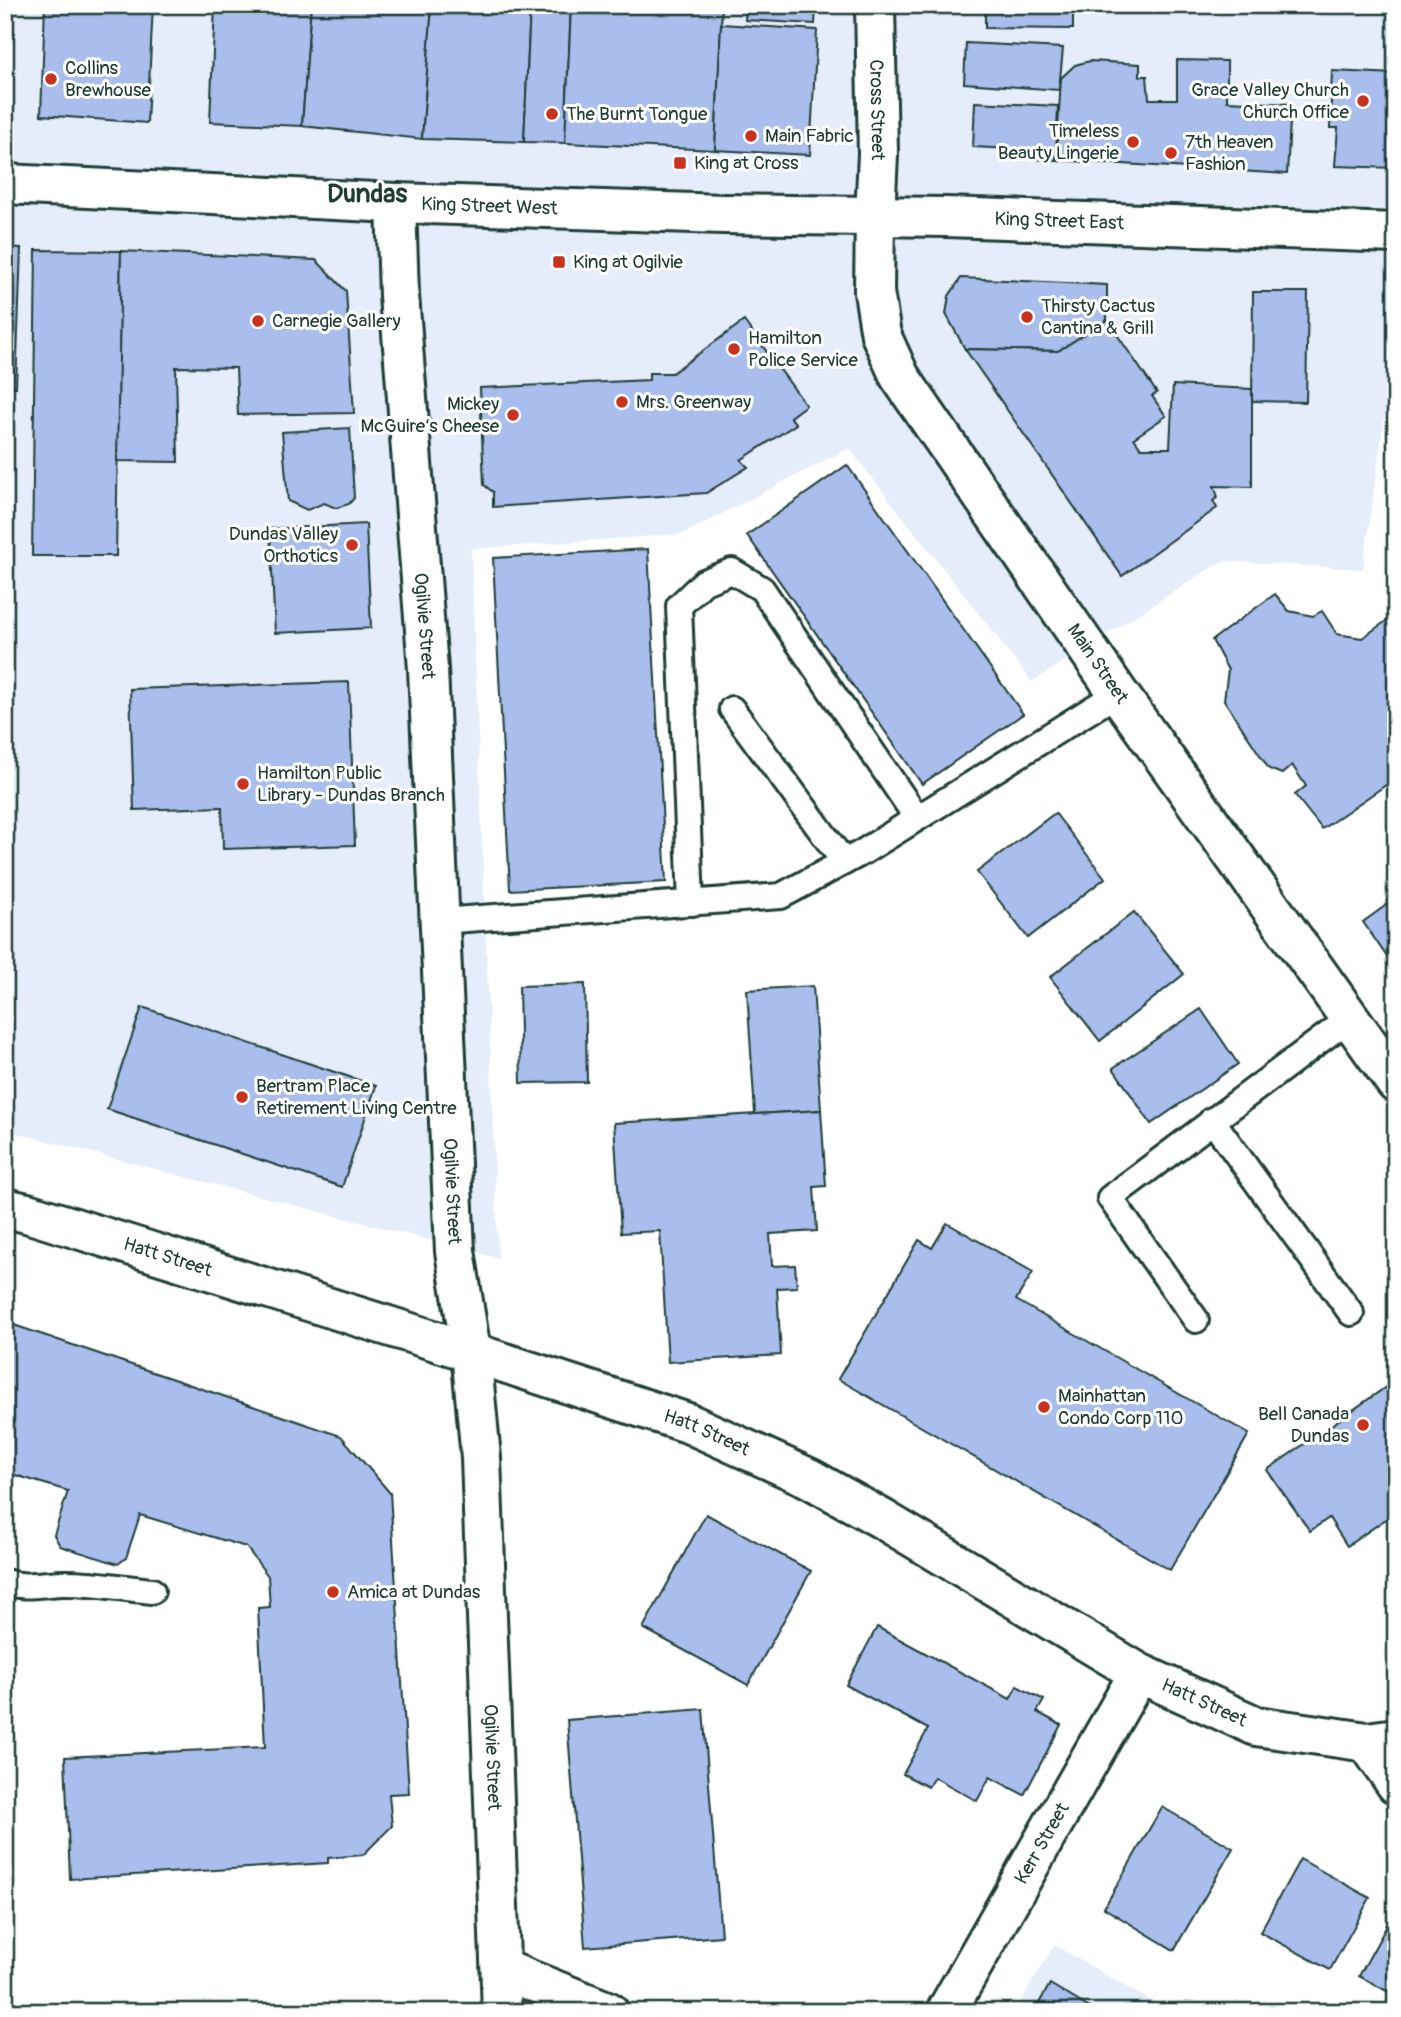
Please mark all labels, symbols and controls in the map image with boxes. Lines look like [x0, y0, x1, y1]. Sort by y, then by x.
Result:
place label: Collins Brewhouse [65, 56, 152, 102]
street label: Cross Street [864, 59, 890, 161]
marker: Collins Brewhouse [43, 71, 59, 87]
place label: Grace Valley Church Church Office [1191, 78, 1350, 124]
marker: Grace Valley Church Church Office [1355, 93, 1371, 109]
place label: The Burnt Tongue [566, 102, 708, 126]
marker: The Burnt Tongue [544, 106, 560, 122]
place label: Timeless Beauty Lingerie [998, 119, 1120, 165]
place label: Main Fabric [765, 124, 854, 148]
marker: Main Fabric [743, 128, 759, 144]
place label: 7th Heaven Fashion [1185, 130, 1274, 176]
marker: Timeless Beauty Lingerie [1125, 134, 1141, 150]
marker: 7th Heaven Fashion [1163, 145, 1179, 161]
place label: King at Cross [694, 151, 799, 175]
marker: King at Cross [672, 155, 688, 171]
district label: Dundas [327, 178, 407, 210]
street label: King Street West [421, 192, 558, 220]
street label: King Street East [994, 207, 1125, 235]
place label: King at Ogilvie [573, 250, 684, 274]
marker: King at Ogilvie [551, 254, 567, 270]
place label: Thirsty Cactus Cantina & Grill [1041, 294, 1156, 340]
place label: Carnegie Gallery [272, 309, 401, 333]
marker: Thirsty Cactus Cantina & Grill [1019, 309, 1035, 325]
marker: Carnegie Gallery [250, 313, 266, 329]
place label: Hamilton Police Service [748, 326, 859, 372]
marker: Hamilton Police Service [726, 341, 742, 357]
place label: Mrs. Greenway [636, 390, 751, 414]
place label: Mickey McGuire’s Cheese [361, 392, 500, 438]
marker: Mrs. Greenway [614, 394, 630, 410]
marker: Mickey McGuire’s Cheese [505, 407, 521, 423]
place label: Dundas Valley Orthotics [229, 522, 338, 568]
marker: Dundas Valley Orthotics [344, 537, 360, 553]
street label: Ogilvie Street [409, 572, 440, 680]
street label: Main Street [1062, 619, 1134, 709]
place label: Hamilton Public Library - Dundas Branch [257, 761, 445, 807]
marker: Hamilton Public Library - Dundas Branch [235, 776, 251, 792]
place label: Bertram Place Retirement Living Centre [256, 1074, 457, 1120]
marker: Bertram Place Retirement Living Centre [234, 1089, 250, 1105]
street label: Ogilvie Street [438, 1137, 467, 1245]
street label: Hatt Street [121, 1232, 215, 1282]
place label: Mainhattan Condo Corp 110 [1058, 1384, 1183, 1430]
marker: Mainhattan Condo Corp 110 [1036, 1399, 1052, 1415]
place label: Bell Canada Dundas [1258, 1402, 1349, 1448]
street label: Hatt Street [661, 1404, 754, 1462]
marker: Bell Canada Dundas [1355, 1417, 1371, 1433]
place label: Amica at Dundas [347, 1580, 481, 1604]
marker: Amica at Dundas [325, 1584, 341, 1600]
street label: Hatt Street [1158, 1673, 1251, 1732]
street label: Ogilvie Street [478, 1704, 506, 1811]
street label: Kerr Street [1009, 1798, 1075, 1889]

